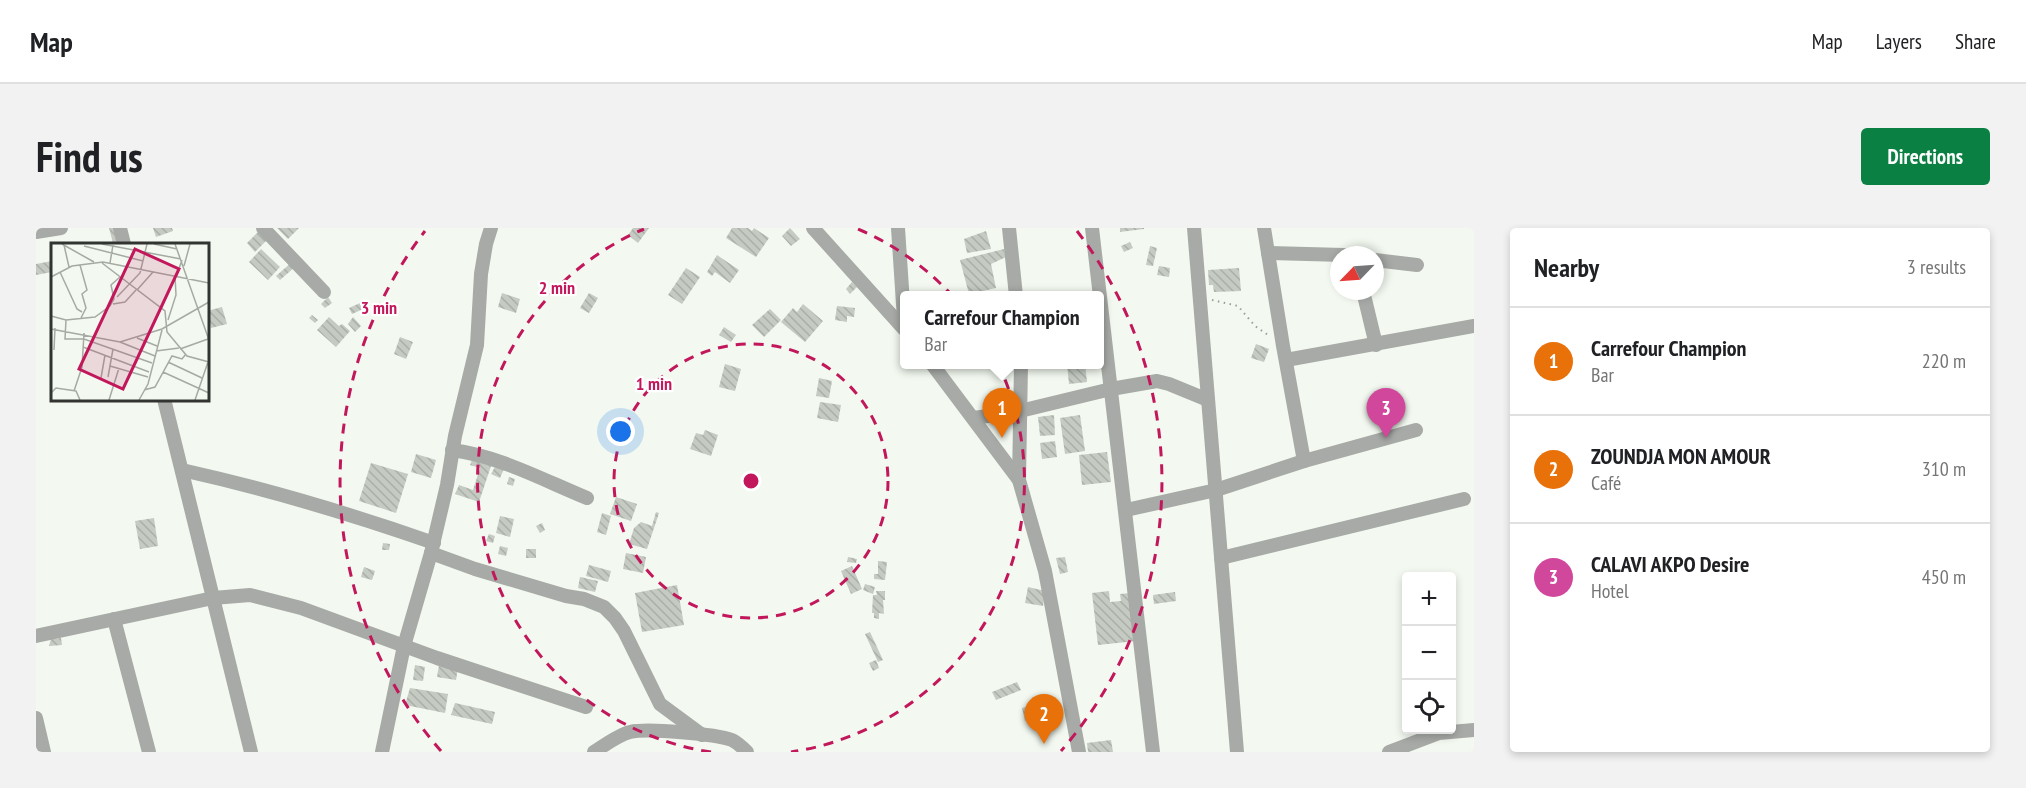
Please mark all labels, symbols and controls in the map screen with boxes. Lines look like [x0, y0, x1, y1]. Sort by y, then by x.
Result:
text: Map [30, 23, 73, 60]
text: Map [1812, 28, 1843, 55]
text: Layers [1876, 28, 1922, 55]
text: Share [1955, 28, 1996, 55]
button: Directions [1861, 128, 1990, 185]
text: Find us [36, 129, 143, 184]
inset map [51, 243, 208, 400]
north arrow [1330, 246, 1384, 300]
text: Nearby [1534, 251, 1599, 284]
text: 3 results [1907, 254, 1966, 280]
text: 2 min [539, 276, 575, 299]
popup [900, 291, 1104, 369]
text: 3 min [361, 296, 397, 319]
text: Carrefour Champion [924, 303, 1080, 331]
text: Bar [924, 331, 947, 357]
text: Carrefour Champion [1591, 334, 1747, 362]
text: 1 [1549, 348, 1558, 374]
text: 220 m [1922, 348, 1966, 374]
text: Bar [1591, 362, 1614, 388]
text: 1 min [636, 372, 672, 395]
pin: 1 [982, 388, 1022, 438]
pin: 3 [1366, 388, 1406, 438]
your location [606, 417, 635, 446]
text: ZOUNDJA MON AMOUR [1591, 442, 1771, 470]
text: 2 [1549, 456, 1558, 482]
text: 310 m [1922, 456, 1966, 482]
text: Café [1591, 470, 1621, 496]
centre of rings [741, 471, 761, 491]
text: CALAVI AKPO Desire [1591, 550, 1750, 578]
text: 3 [1549, 564, 1558, 590]
text: 450 m [1922, 564, 1966, 590]
map controls [1402, 572, 1456, 734]
button: + [1402, 572, 1456, 626]
text: Hotel [1591, 578, 1629, 604]
button: − [1402, 626, 1456, 680]
button: locate [1402, 680, 1456, 734]
pin: 2 [1024, 694, 1064, 744]

